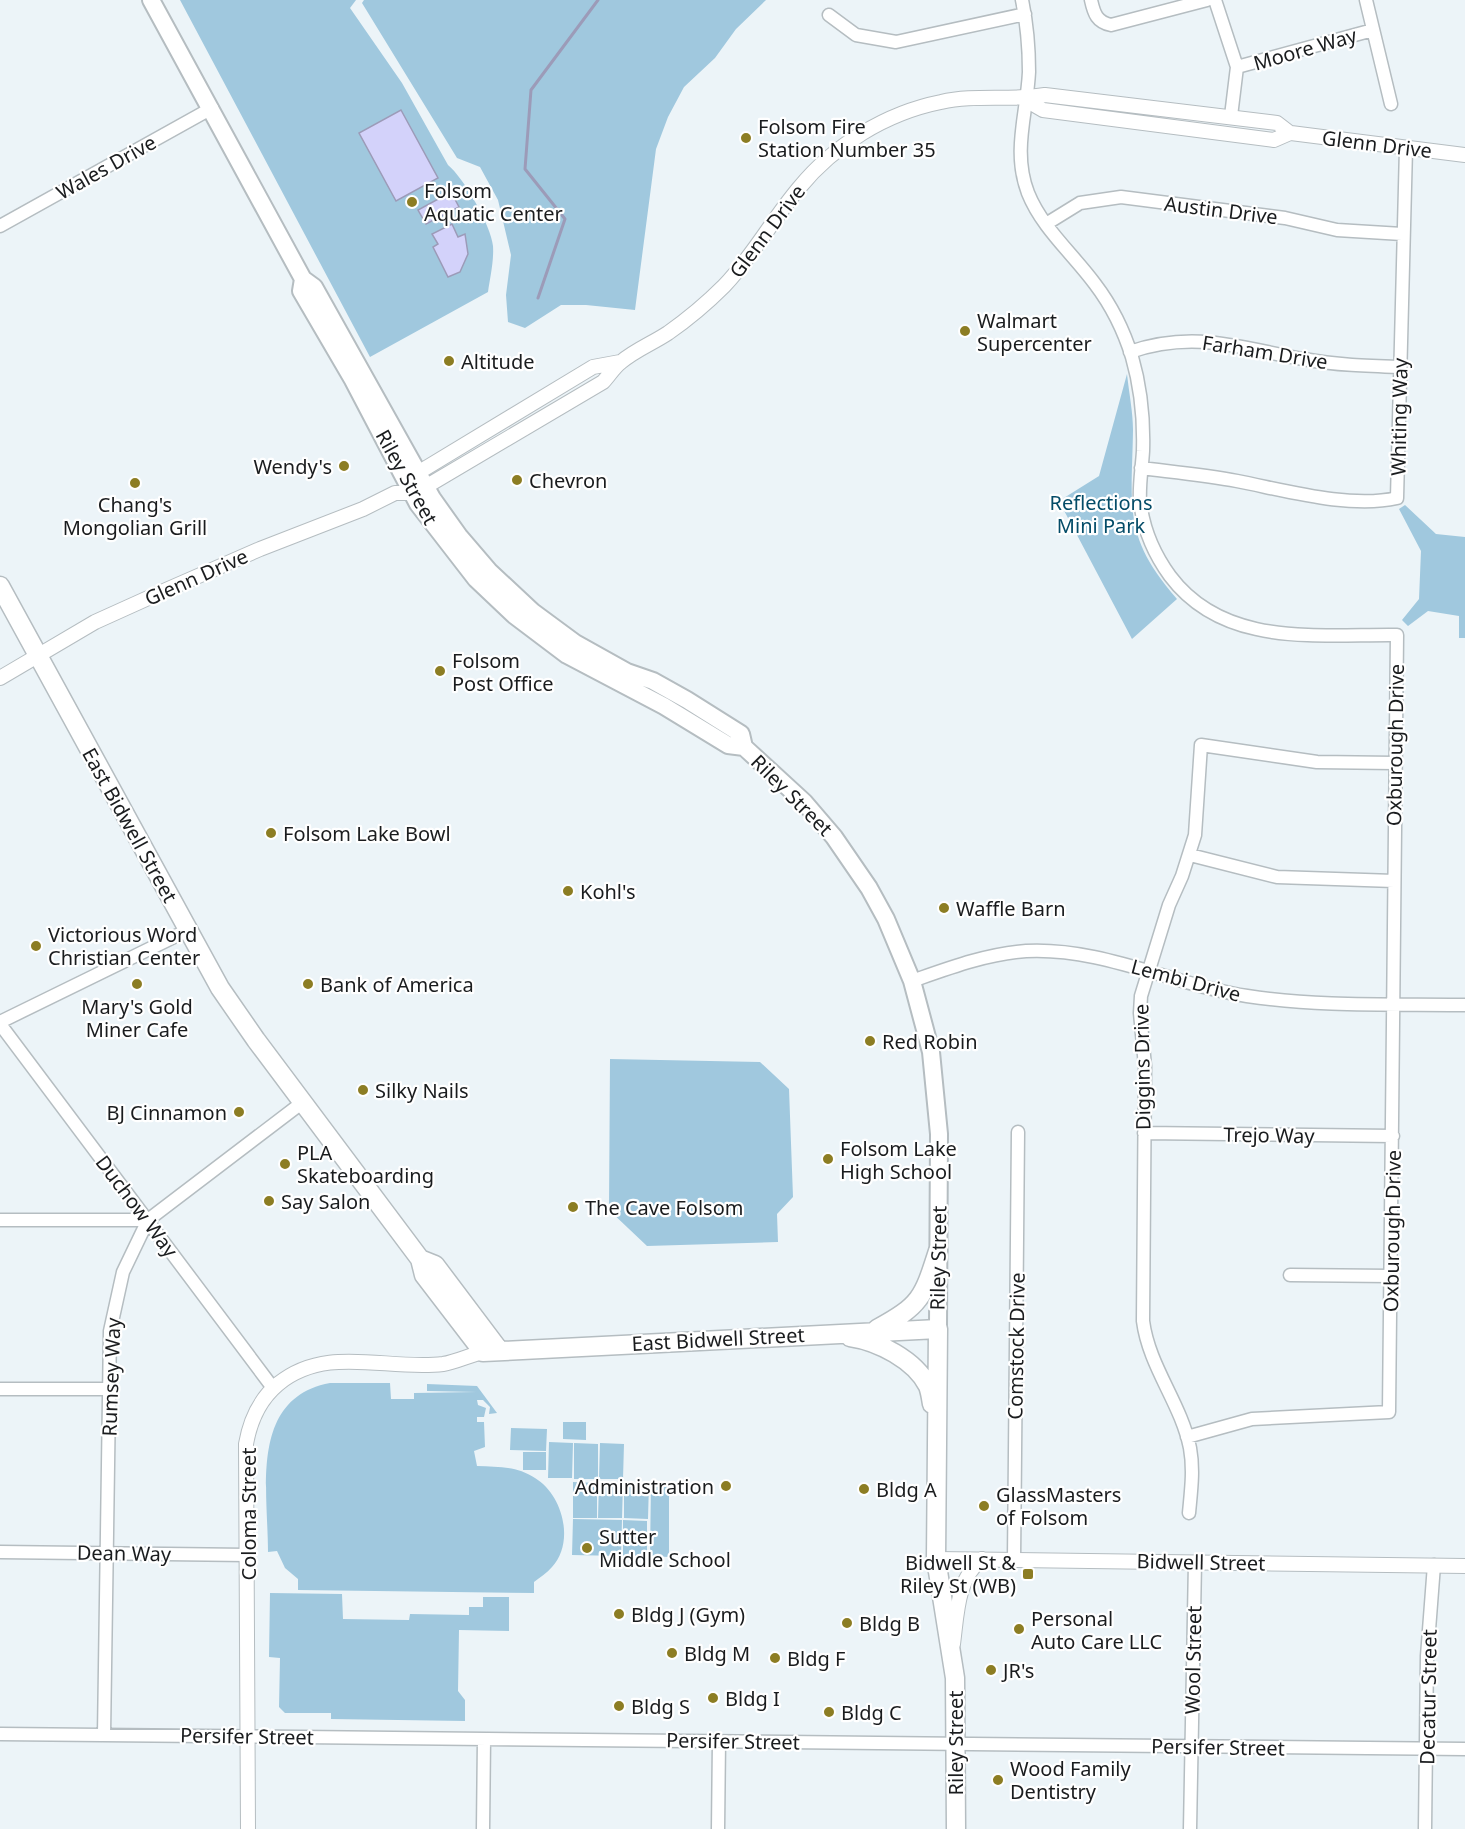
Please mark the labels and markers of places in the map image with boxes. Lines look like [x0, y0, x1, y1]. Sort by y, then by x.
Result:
place label: Folsom Fire Station Number 35 [758, 113, 936, 163]
marker: Folsom Fire Station Number 35 [739, 131, 753, 145]
place label: Folsom Aquatic Center [424, 177, 563, 227]
marker: Folsom Aquatic Center [405, 195, 419, 209]
place label: Walmart Supercenter [977, 307, 1092, 357]
marker: Walmart Supercenter [958, 324, 972, 338]
place label: Altitude [461, 348, 534, 375]
marker: Altitude [442, 354, 456, 368]
place label: Wendy's [253, 453, 332, 480]
marker: Wendy's [337, 459, 351, 473]
place label: Chevron [529, 467, 607, 494]
marker: Chevron [510, 473, 524, 487]
marker: Chang's Mongolian Grill [128, 476, 142, 490]
place label: Chang's Mongolian Grill [63, 491, 207, 541]
place label: Folsom Post Office [452, 647, 554, 697]
marker: Folsom Post Office [433, 664, 447, 678]
place label: Folsom Lake Bowl [283, 820, 451, 847]
marker: Folsom Lake Bowl [264, 826, 278, 840]
place label: Kohl's [580, 878, 635, 905]
marker: Kohl's [561, 884, 575, 898]
place label: Waffle Barn [956, 895, 1066, 922]
marker: Waffle Barn [937, 901, 951, 915]
place label: Victorious Word Christian Center [48, 921, 200, 971]
marker: Victorious Word Christian Center [29, 939, 43, 953]
place label: Bank of America [320, 971, 474, 998]
marker: Mary's Gold Miner Cafe [130, 977, 144, 991]
marker: Bank of America [301, 977, 315, 991]
place label: Mary's Gold Miner Cafe [81, 993, 193, 1043]
place label: Red Robin [882, 1028, 978, 1055]
marker: Red Robin [863, 1034, 877, 1048]
place label: Silky Nails [375, 1077, 469, 1104]
marker: Silky Nails [356, 1083, 370, 1097]
place label: BJ Cinnamon [106, 1099, 227, 1126]
marker: BJ Cinnamon [232, 1105, 246, 1119]
place label: Folsom Lake High School [840, 1135, 957, 1185]
place label: PLA Skateboarding [297, 1139, 434, 1189]
marker: Folsom Lake High School [821, 1152, 835, 1166]
marker: PLA Skateboarding [278, 1157, 292, 1171]
place label: Say Salon [281, 1188, 370, 1215]
marker: Say Salon [262, 1194, 276, 1208]
place label: The Cave Folsom [585, 1194, 743, 1221]
marker: The Cave Folsom [566, 1200, 580, 1214]
place label: Administration [575, 1473, 714, 1500]
place label: Bldg A [876, 1476, 937, 1503]
marker: Administration [719, 1479, 733, 1493]
place label: GlassMasters of Folsom [996, 1481, 1121, 1531]
marker: Bldg A [857, 1482, 871, 1496]
marker: GlassMasters of Folsom [977, 1499, 991, 1513]
place label: Sutter Middle School [599, 1523, 731, 1573]
marker: Sutter Middle School [580, 1541, 594, 1555]
place label: Bidwell St & Riley St (WB) [900, 1549, 1016, 1599]
marker: Bidwell St & Riley St (WB) [1021, 1567, 1035, 1581]
place label: Bldg J (Gym) [631, 1601, 745, 1628]
place label: Personal Auto Care LLC [1031, 1605, 1162, 1655]
marker: Bldg J (Gym) [612, 1607, 626, 1621]
place label: Bldg B [859, 1610, 920, 1637]
marker: Bldg B [840, 1616, 854, 1630]
marker: Personal Auto Care LLC [1012, 1622, 1026, 1636]
place label: Bldg M [684, 1640, 750, 1667]
place label: Bldg F [787, 1645, 845, 1672]
marker: Bldg M [665, 1646, 679, 1660]
marker: Bldg F [768, 1651, 782, 1665]
place label: JR's [1001, 1657, 1034, 1684]
marker: JR's [984, 1663, 998, 1677]
place label: Bldg I [725, 1685, 780, 1712]
marker: Bldg I [706, 1691, 720, 1705]
place label: Bldg S [631, 1693, 690, 1720]
marker: Bldg S [612, 1699, 626, 1713]
place label: Bldg C [841, 1699, 902, 1726]
marker: Bldg C [822, 1705, 836, 1719]
place label: Wood Family Dentistry [1010, 1755, 1132, 1805]
marker: Wood Family Dentistry [991, 1773, 1005, 1787]

